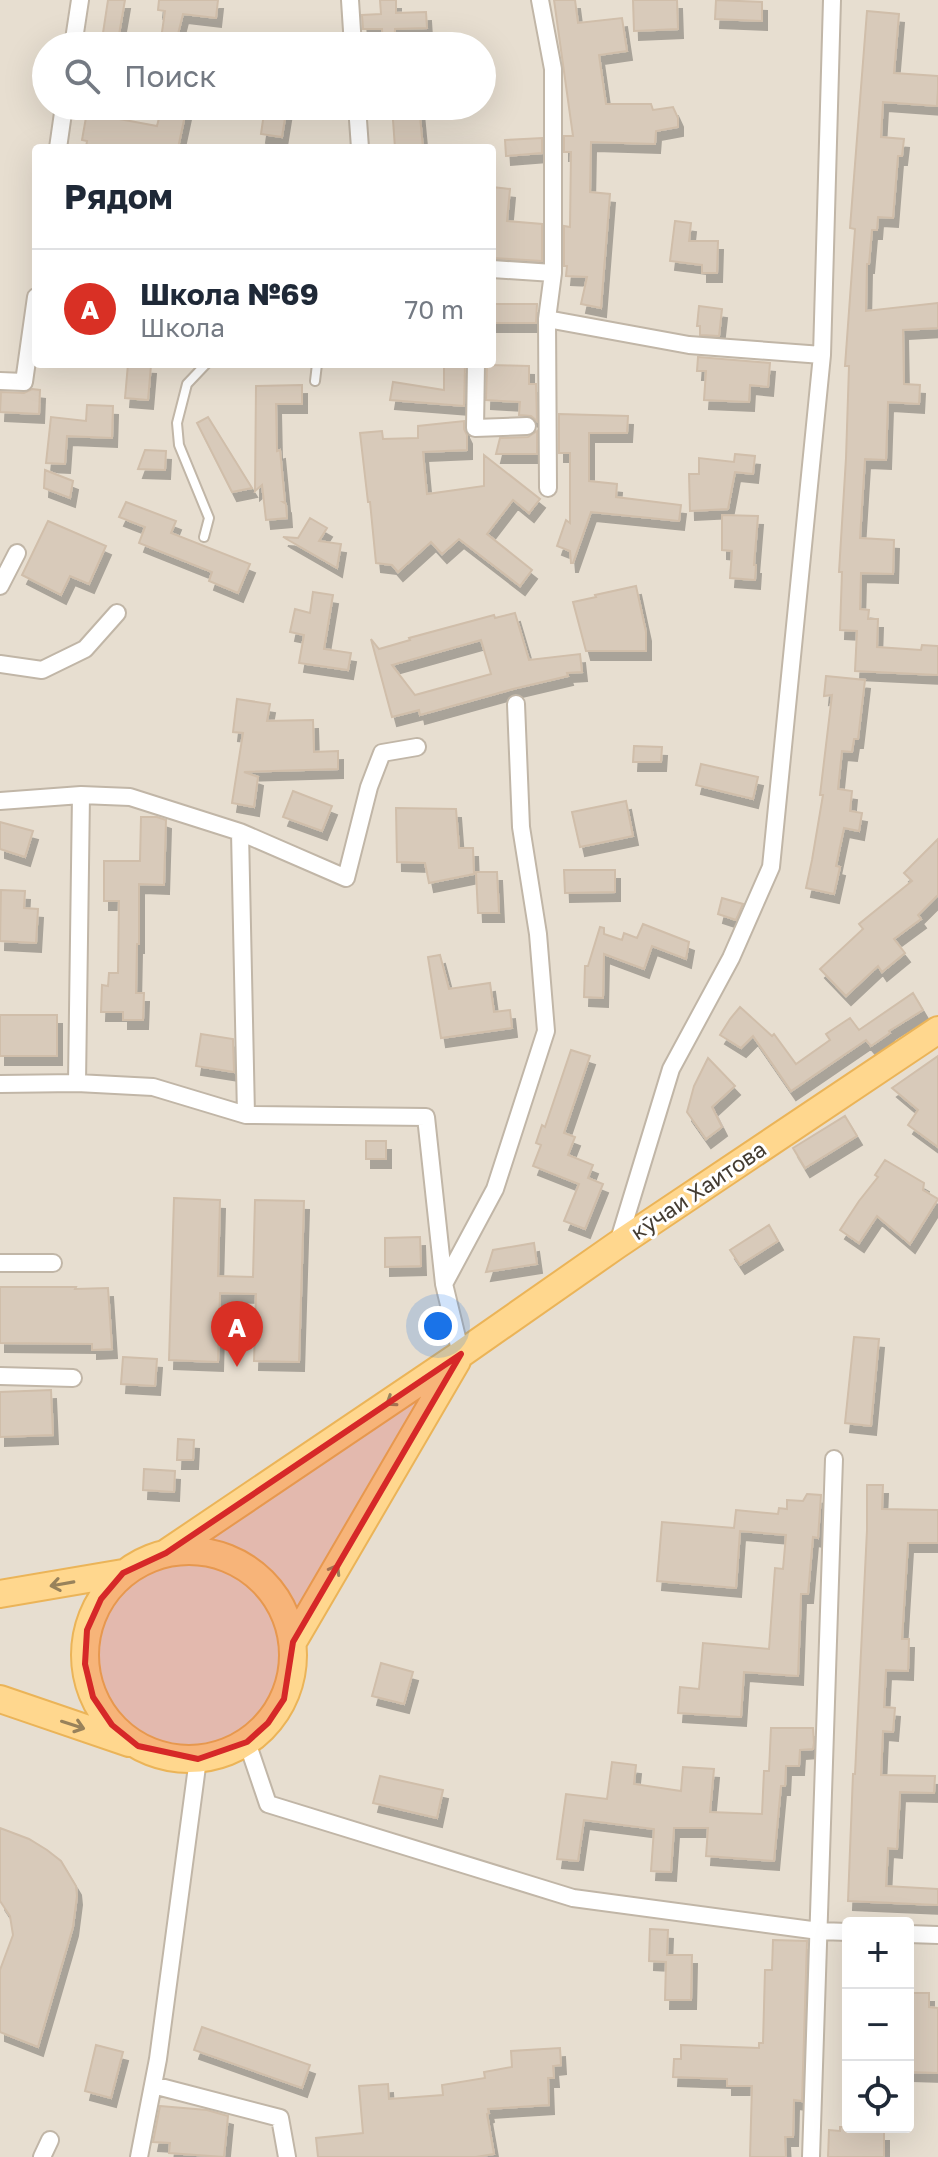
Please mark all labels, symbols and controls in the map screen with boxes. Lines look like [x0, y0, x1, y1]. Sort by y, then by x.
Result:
search box [32, 32, 496, 120]
icon: search [60, 54, 104, 98]
text: Поиск [124, 58, 216, 94]
text: Рядом [64, 176, 173, 216]
text: Школа №69 [140, 276, 319, 312]
text: A [81, 294, 99, 325]
text: 70 m [405, 294, 464, 325]
text: Школа [140, 312, 225, 343]
street label: кӯчаи Хаитова [625, 1135, 771, 1245]
pin: A [211, 1301, 263, 1367]
your location [418, 1306, 458, 1346]
one-way arrow [385, 1389, 407, 1406]
one-way arrow [324, 1564, 340, 1587]
one-way arrow [49, 1578, 75, 1593]
one-way arrow [60, 1718, 86, 1733]
map controls [842, 1917, 914, 2133]
button: + [842, 1917, 914, 1989]
button: − [842, 1989, 914, 2061]
button: locate [842, 2061, 914, 2133]

